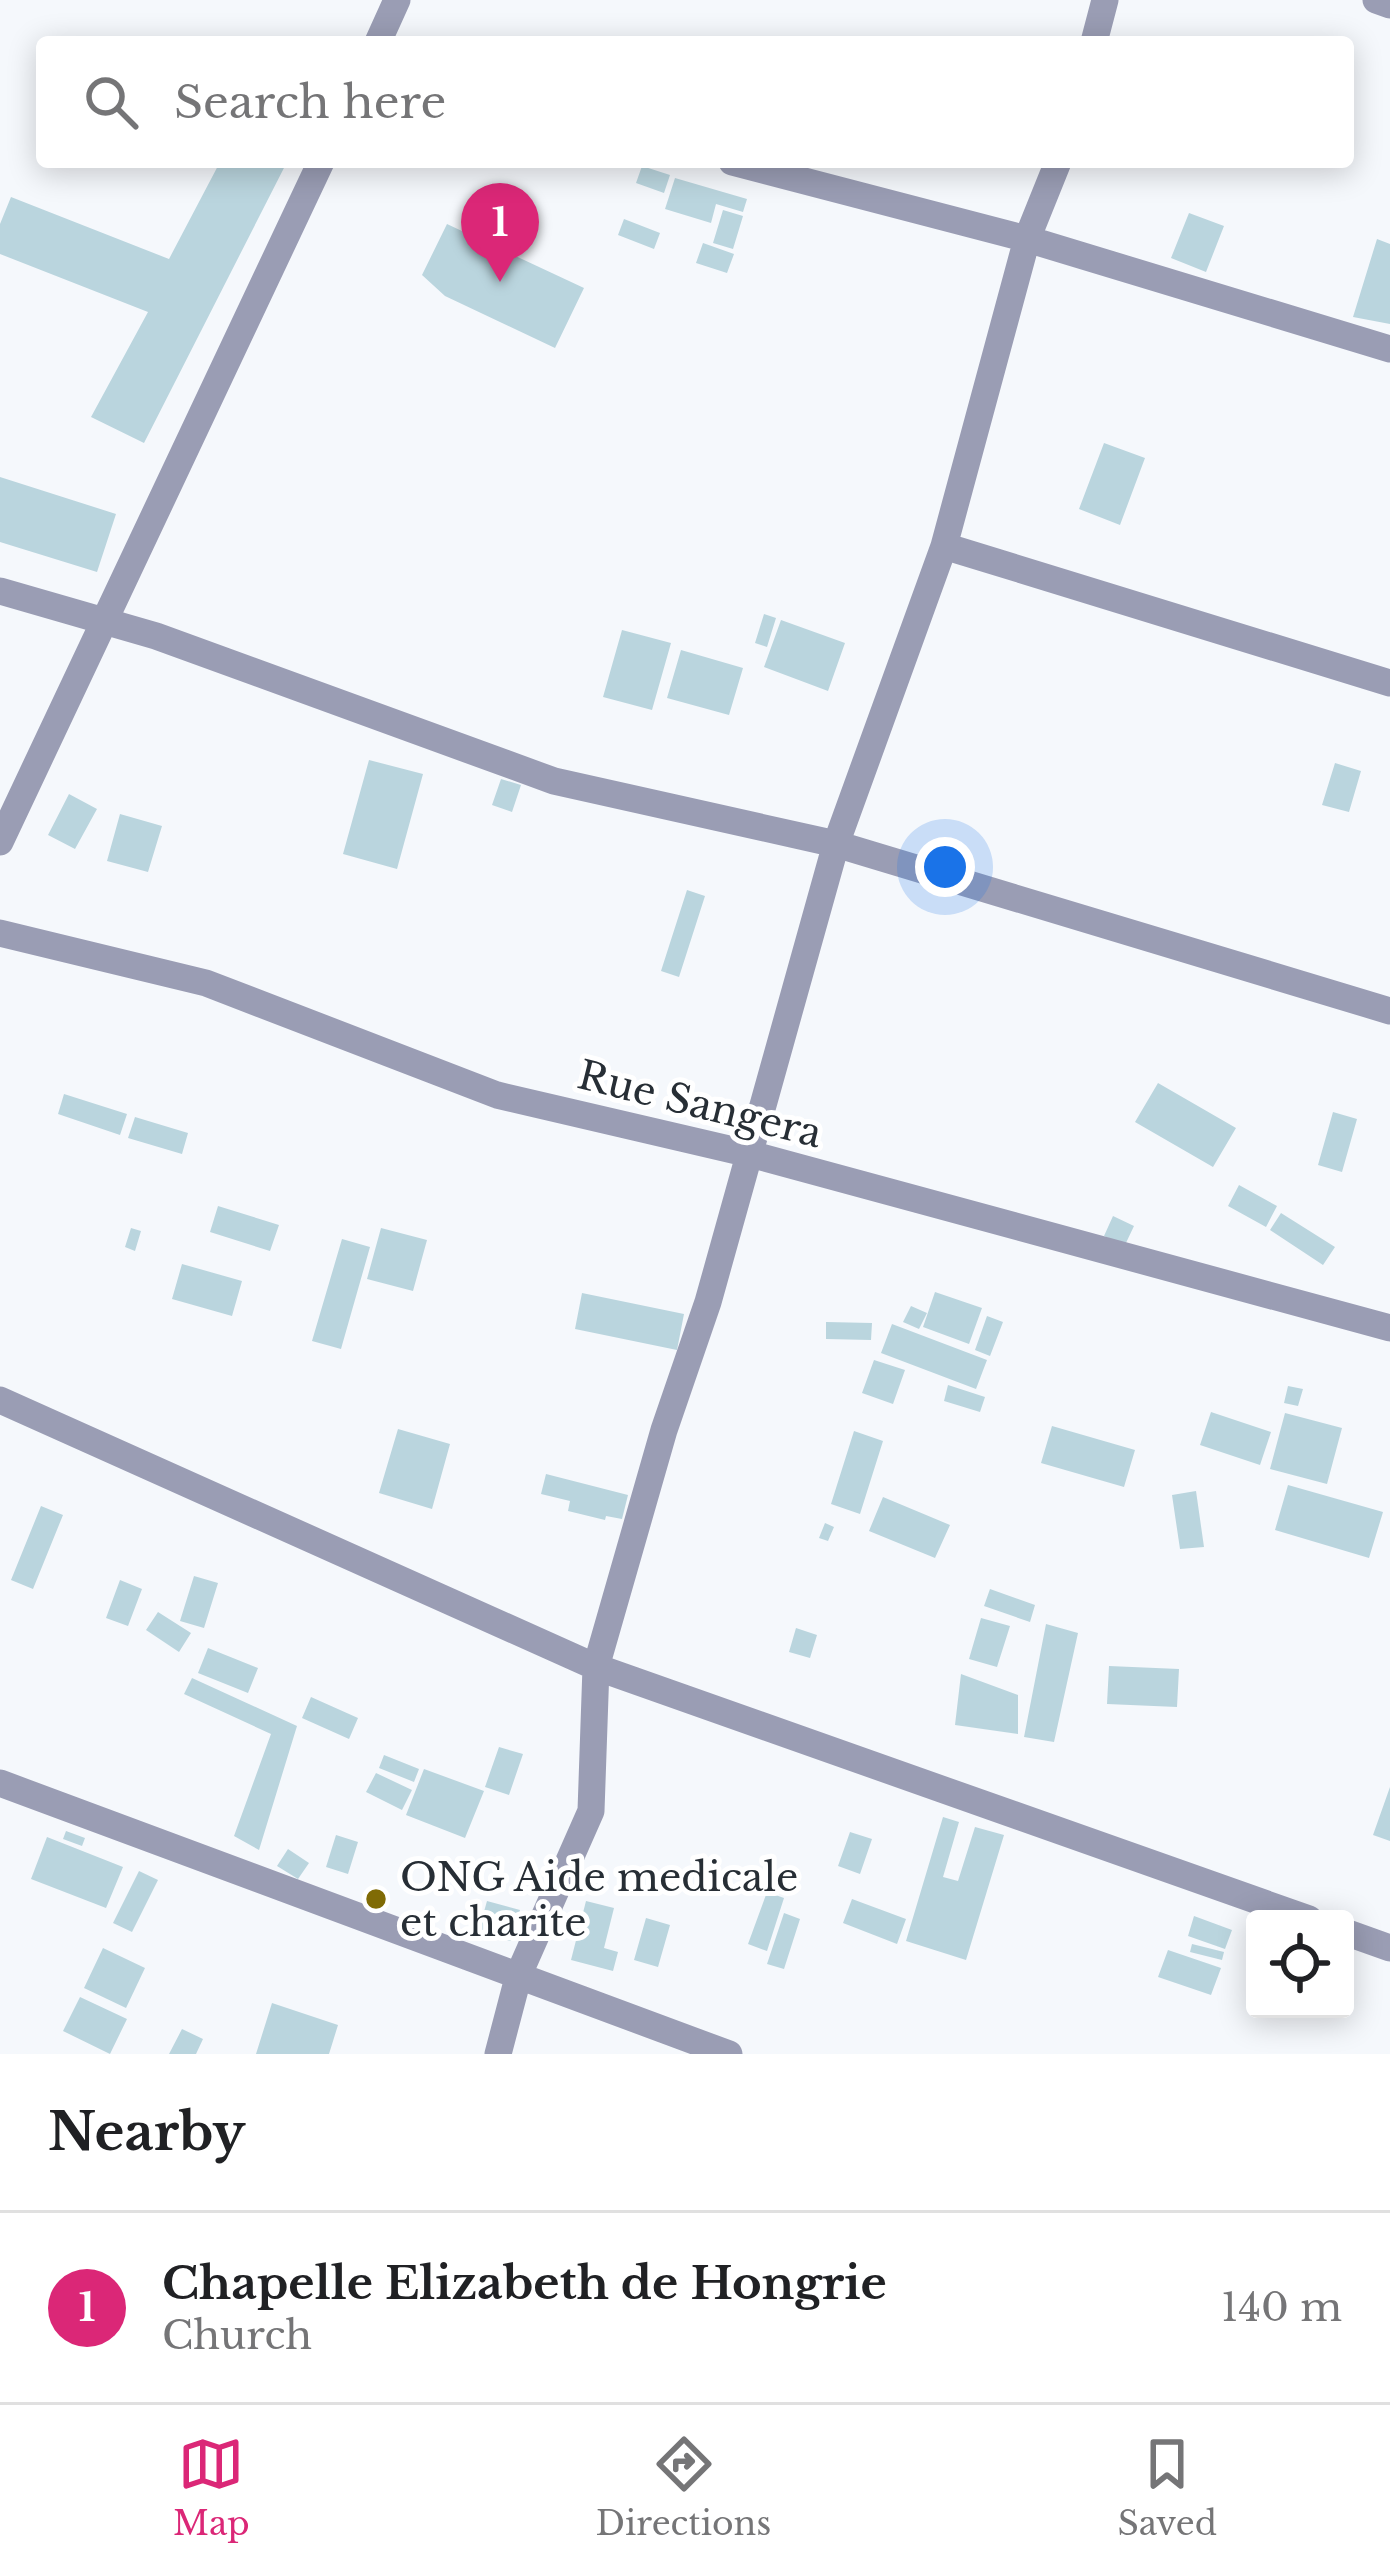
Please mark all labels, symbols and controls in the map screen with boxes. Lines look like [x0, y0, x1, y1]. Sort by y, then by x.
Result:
search box [36, 36, 1354, 168]
icon: search [78, 69, 144, 135]
text: Search here [174, 74, 446, 130]
pin: 1 [461, 183, 539, 282]
your location [915, 837, 975, 897]
street label: Rue Sangera [573, 1051, 827, 1159]
place label: ONG Aide medicale et charite [400, 1853, 798, 1947]
marker: ONG Aide medicale et charite [363, 1886, 389, 1912]
map controls [1246, 1910, 1354, 2018]
button: locate [1246, 1910, 1354, 2018]
text: Nearby [48, 2101, 245, 2164]
text: Chapelle Elizabeth de Hongrie [162, 2255, 887, 2311]
text: 1 [78, 2283, 96, 2332]
text: 140 m [1221, 2283, 1342, 2332]
text: Church [162, 2311, 312, 2360]
tab: Map [173, 2431, 250, 2544]
tab: Directions [596, 2431, 771, 2544]
tab: Saved [1117, 2431, 1217, 2544]

